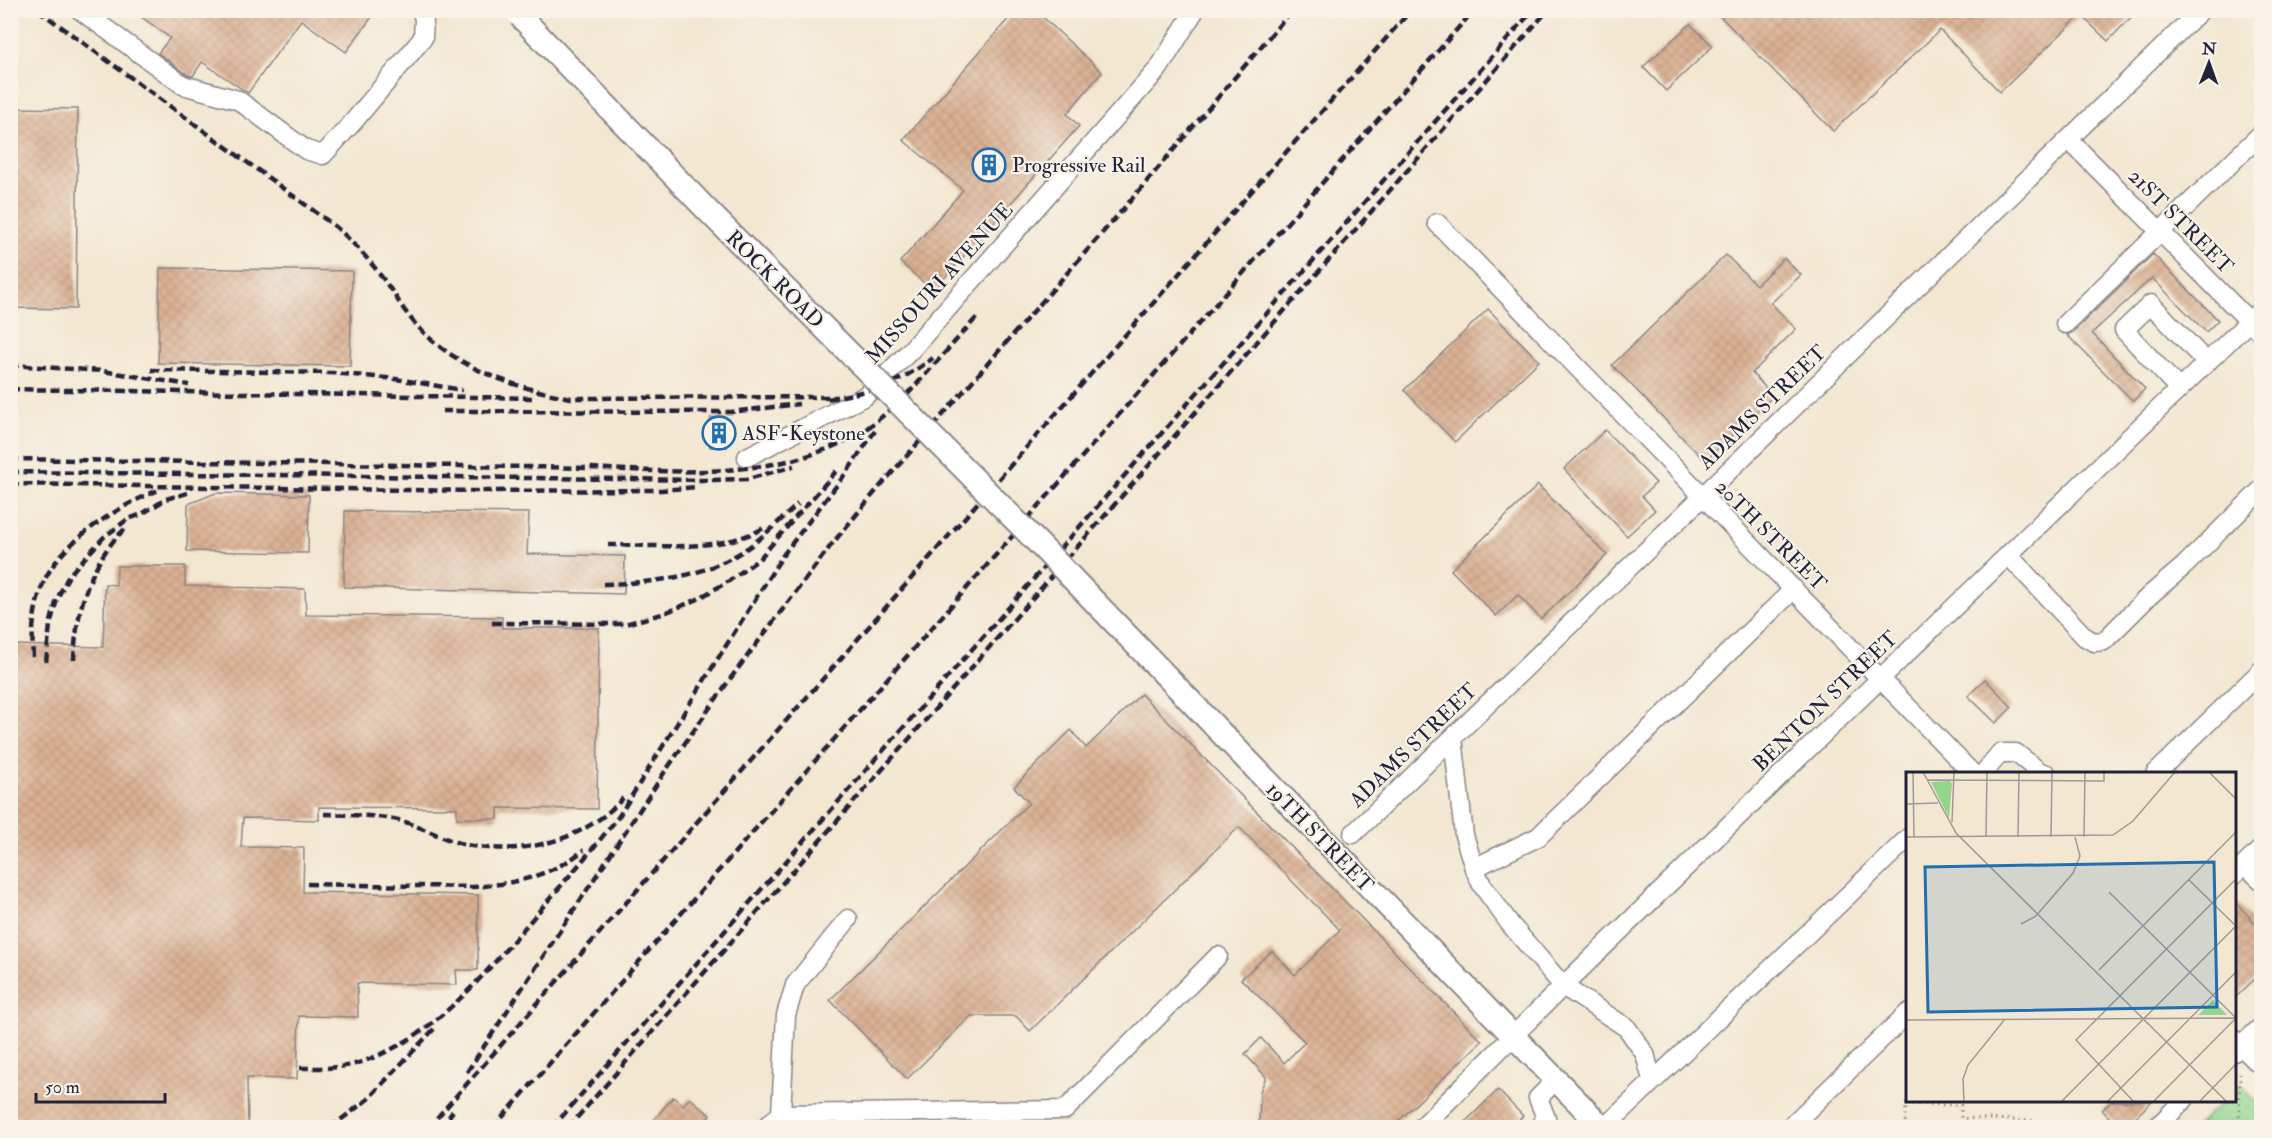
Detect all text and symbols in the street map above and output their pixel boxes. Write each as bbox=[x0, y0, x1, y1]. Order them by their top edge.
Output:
north arrow bbox=[2179, 33, 2239, 93]
text: N bbox=[2201, 39, 2217, 59]
building icon: Progressive Rail bbox=[971, 147, 1007, 183]
place label: Progressive Rail bbox=[1012, 152, 1146, 179]
street label: 21ST STREET bbox=[2122, 163, 2239, 280]
street label: MISSOURI AVENUE bbox=[860, 197, 1019, 370]
street label: ROCK ROAD bbox=[720, 225, 829, 334]
street label: ADAMS STREET bbox=[1692, 339, 1832, 476]
building icon: ASF-Keystone bbox=[701, 415, 737, 451]
place label: ASF-Keystone bbox=[741, 420, 865, 447]
street label: 20TH STREET bbox=[1709, 474, 1832, 597]
street label: BENTON STREET bbox=[1747, 625, 1904, 778]
street label: ADAMS STREET bbox=[1343, 677, 1483, 814]
inset map bbox=[1906, 772, 2236, 1102]
street label: 19TH STREET bbox=[1260, 776, 1379, 899]
scale bar bbox=[36, 1066, 165, 1104]
text: 50 m bbox=[45, 1076, 80, 1099]

